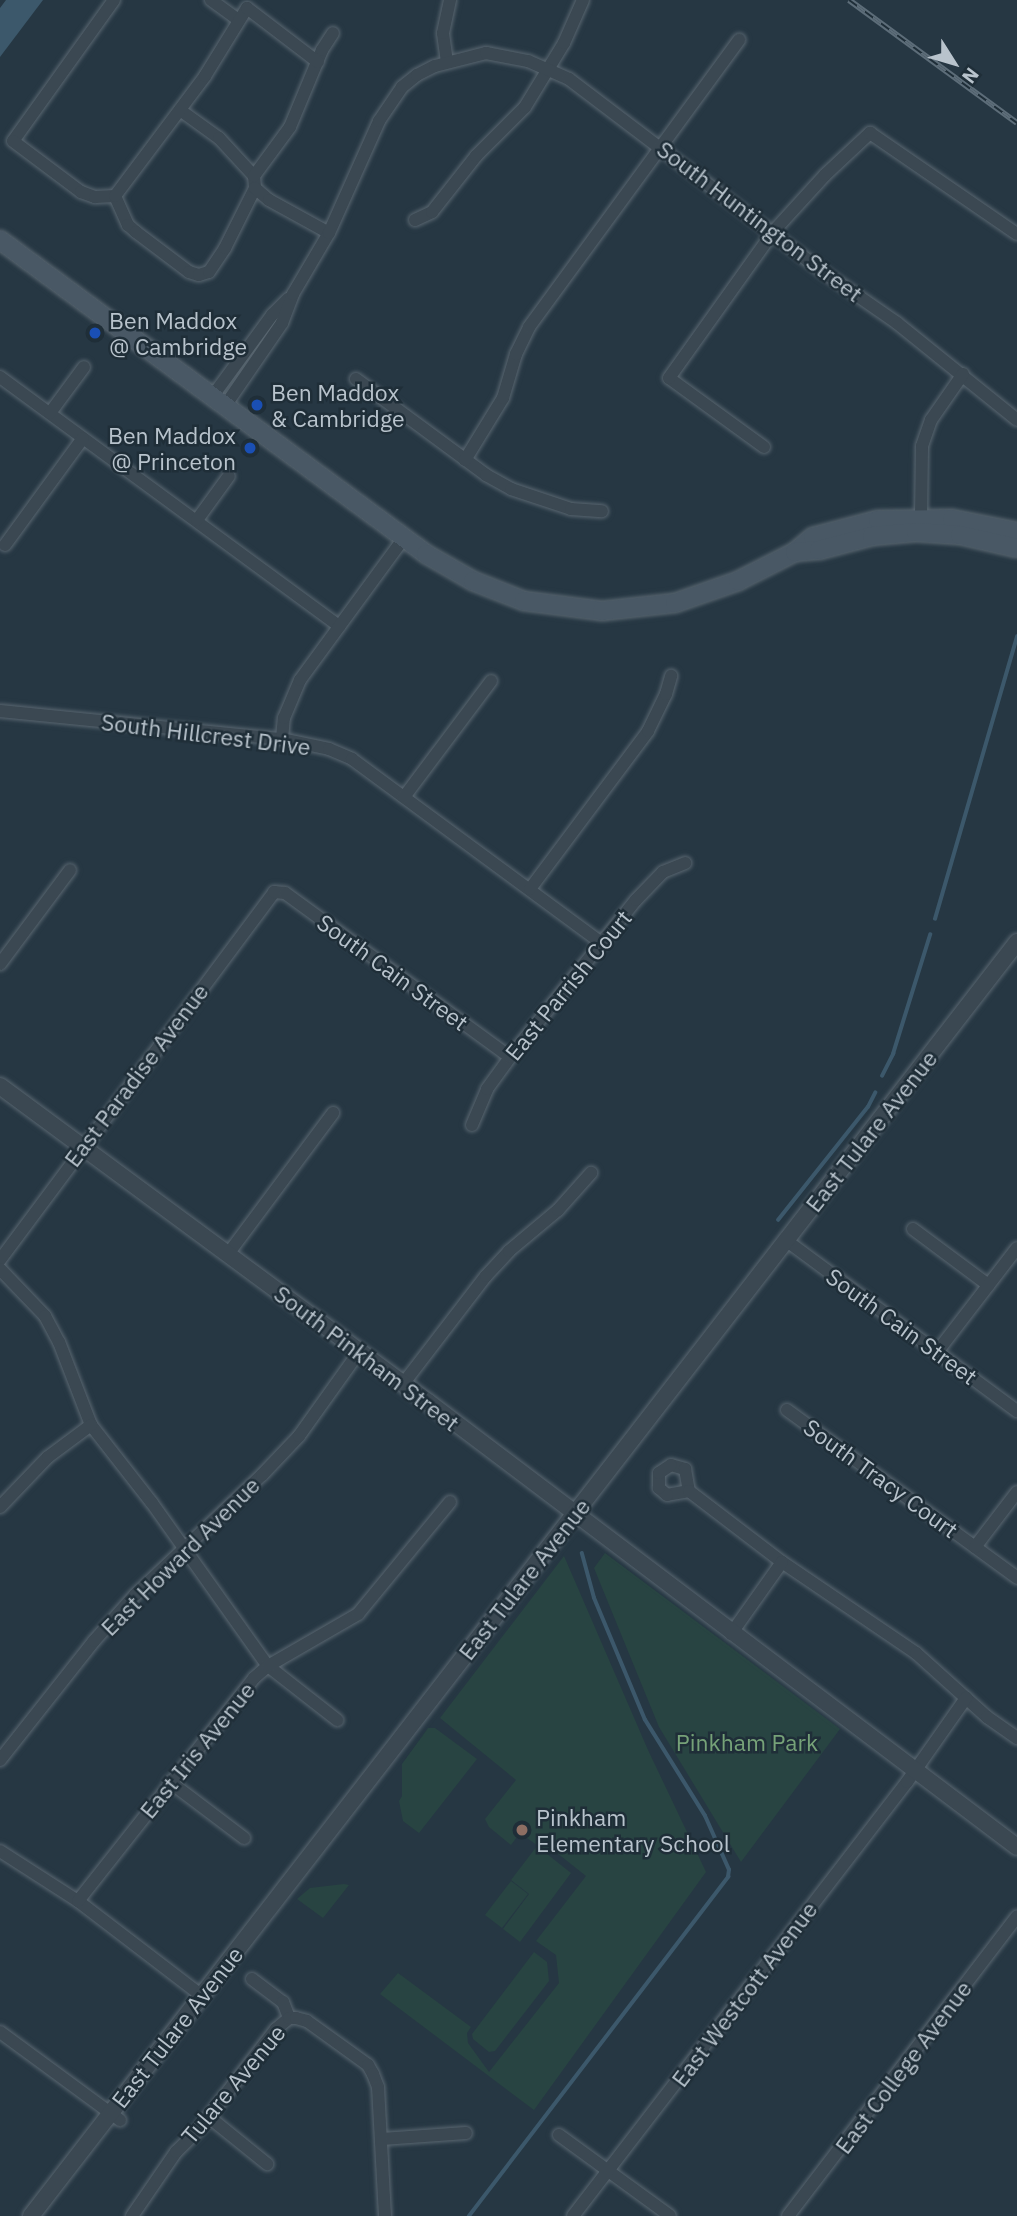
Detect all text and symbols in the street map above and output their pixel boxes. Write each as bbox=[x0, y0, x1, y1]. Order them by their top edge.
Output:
north arrow bbox=[919, 28, 989, 98]
text: N bbox=[957, 63, 985, 88]
street label: South Huntington Street bbox=[652, 135, 868, 307]
place label: Ben Maddox @ Cambridge bbox=[109, 306, 247, 360]
marker: Ben Maddox @ Cambridge bbox=[87, 325, 103, 341]
place label: Ben Maddox & Cambridge bbox=[271, 378, 405, 432]
marker: Ben Maddox & Cambridge bbox=[249, 397, 265, 413]
place label: Ben Maddox @ Princeton bbox=[108, 421, 236, 475]
marker: Ben Maddox @ Princeton bbox=[242, 440, 258, 456]
street label: South Hillcrest Drive bbox=[100, 707, 312, 761]
street label: East Parrish Court bbox=[499, 904, 637, 1066]
street label: South Cain Street bbox=[312, 908, 474, 1036]
street label: East Paradise Avenue bbox=[58, 978, 214, 1172]
street label: East Tulare Avenue bbox=[799, 1045, 943, 1217]
street label: South Cain Street bbox=[821, 1262, 983, 1390]
street label: South Pinkham Street bbox=[269, 1279, 465, 1437]
street label: South Tracy Court bbox=[798, 1413, 964, 1543]
street label: East Howard Avenue bbox=[95, 1471, 265, 1641]
street label: East Tulare Avenue bbox=[452, 1493, 596, 1665]
street label: East Iris Avenue bbox=[134, 1676, 260, 1824]
park label: Pinkham Park bbox=[676, 1728, 818, 1756]
place label: Pinkham Elementary School bbox=[536, 1803, 730, 1857]
marker: Pinkham Elementary School bbox=[514, 1822, 530, 1838]
street label: East Westcott Avenue bbox=[665, 1896, 823, 2092]
street label: East Tulare Avenue bbox=[105, 1941, 249, 2113]
street label: East College Avenue bbox=[829, 1975, 977, 2159]
street label: Tulare Avenue bbox=[175, 2019, 291, 2149]

